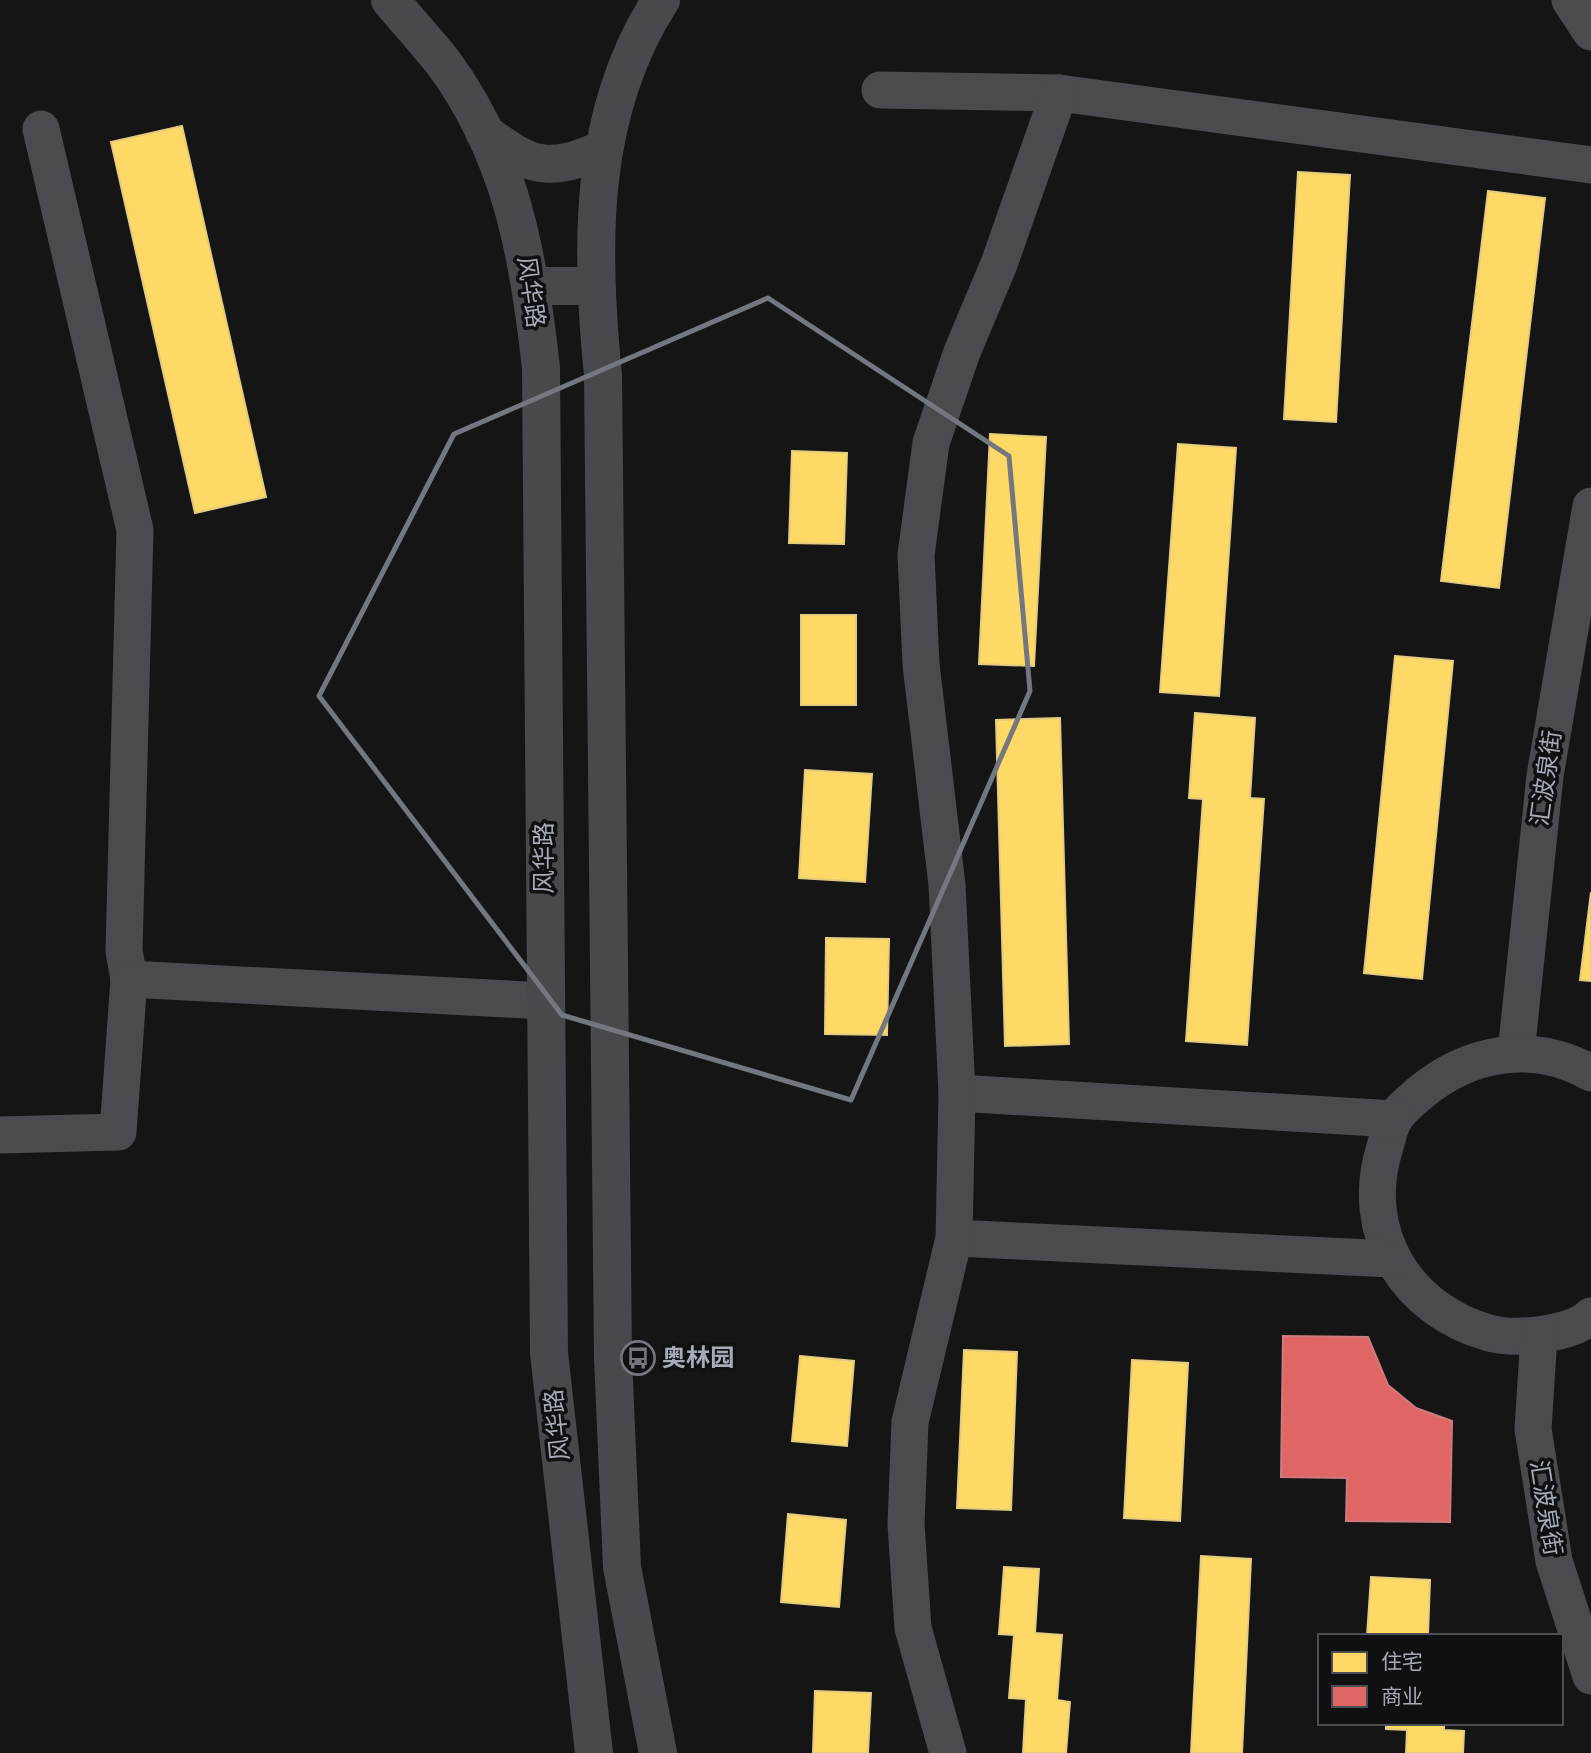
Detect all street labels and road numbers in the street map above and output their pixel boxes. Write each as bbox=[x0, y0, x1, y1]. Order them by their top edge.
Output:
street label: 风华路 bbox=[512, 254, 551, 330]
street label: 汇波泉街 bbox=[1524, 728, 1567, 827]
street label: 风华路 bbox=[529, 822, 558, 894]
street label: 风华路 bbox=[538, 1388, 575, 1462]
street label: 汇波泉街 bbox=[1525, 1458, 1568, 1558]

